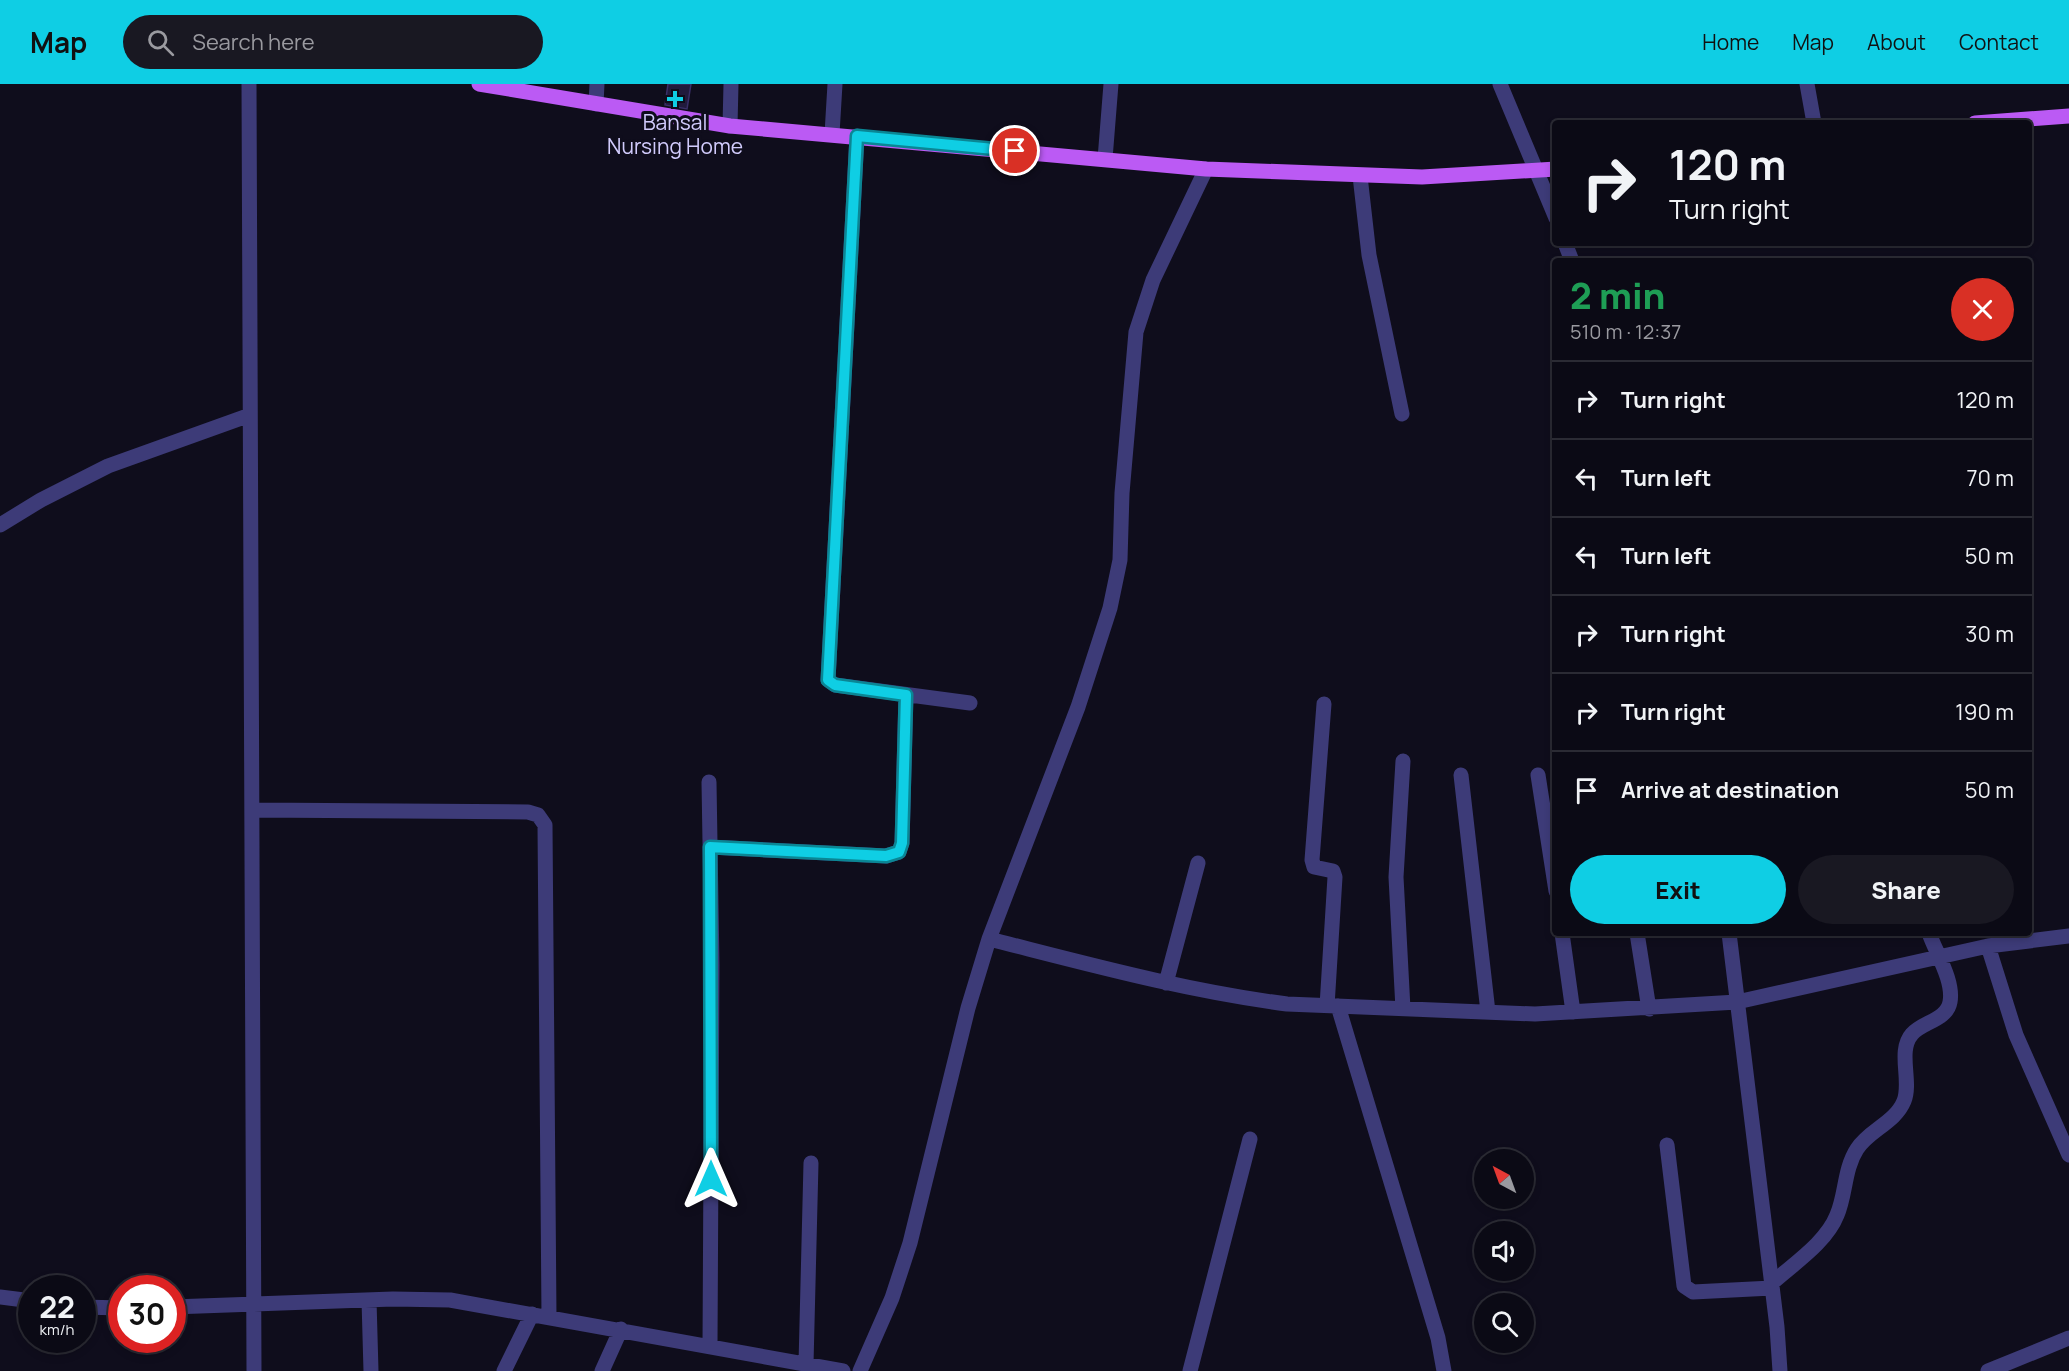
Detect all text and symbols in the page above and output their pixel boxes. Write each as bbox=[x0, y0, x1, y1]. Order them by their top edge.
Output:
search box bbox=[123, 15, 543, 69]
text: Map bbox=[30, 23, 87, 61]
icon: search bbox=[144, 26, 177, 59]
text: Search here bbox=[192, 27, 315, 57]
text: Home bbox=[1702, 28, 1759, 56]
text: Map bbox=[1792, 28, 1834, 56]
text: About bbox=[1867, 28, 1926, 56]
text: Contact bbox=[1959, 28, 2039, 56]
marker: Bansal Nursing Home bbox=[666, 90, 684, 108]
place label: Bansal Nursing Home bbox=[607, 108, 743, 160]
pin bbox=[989, 125, 1040, 176]
icon: arrive bbox=[998, 134, 1031, 167]
text: 120 m bbox=[1669, 135, 1786, 193]
icon: right bbox=[1570, 144, 1648, 222]
text: Turn right bbox=[1669, 190, 1790, 227]
text: 2 min bbox=[1570, 271, 1665, 320]
button: close bbox=[1951, 278, 2014, 341]
text: 510 m · 12:37 bbox=[1570, 318, 1681, 345]
icon: right bbox=[1570, 384, 1603, 417]
text: Turn right bbox=[1621, 385, 1726, 415]
text: 120 m bbox=[1956, 385, 2014, 415]
icon: left bbox=[1570, 462, 1603, 495]
text: Turn left bbox=[1621, 463, 1711, 493]
text: 70 m bbox=[1966, 463, 2014, 493]
icon: left bbox=[1570, 540, 1603, 573]
text: Turn left bbox=[1621, 541, 1711, 571]
text: 50 m bbox=[1965, 541, 2014, 571]
icon: right bbox=[1570, 618, 1603, 651]
text: Turn right bbox=[1621, 619, 1726, 649]
text: 30 m bbox=[1965, 619, 2014, 649]
icon: right bbox=[1570, 696, 1603, 729]
text: Turn right bbox=[1621, 697, 1726, 727]
text: 190 m bbox=[1955, 697, 2014, 727]
icon: arrive bbox=[1570, 774, 1603, 807]
text: Arrive at destination bbox=[1621, 775, 1839, 805]
text: 50 m bbox=[1965, 775, 2014, 805]
button: Exit bbox=[1570, 855, 1786, 924]
button: Share bbox=[1798, 855, 2014, 924]
position arrow bbox=[679, 1147, 743, 1211]
north arrow bbox=[1474, 1149, 1534, 1209]
map controls bbox=[1474, 1149, 1534, 1353]
button: sound bbox=[1474, 1221, 1534, 1281]
speed limit sign: 30 bbox=[108, 1275, 186, 1353]
text: 22 bbox=[39, 1286, 75, 1327]
button: search bbox=[1474, 1293, 1534, 1353]
text: km/h bbox=[40, 1319, 74, 1340]

